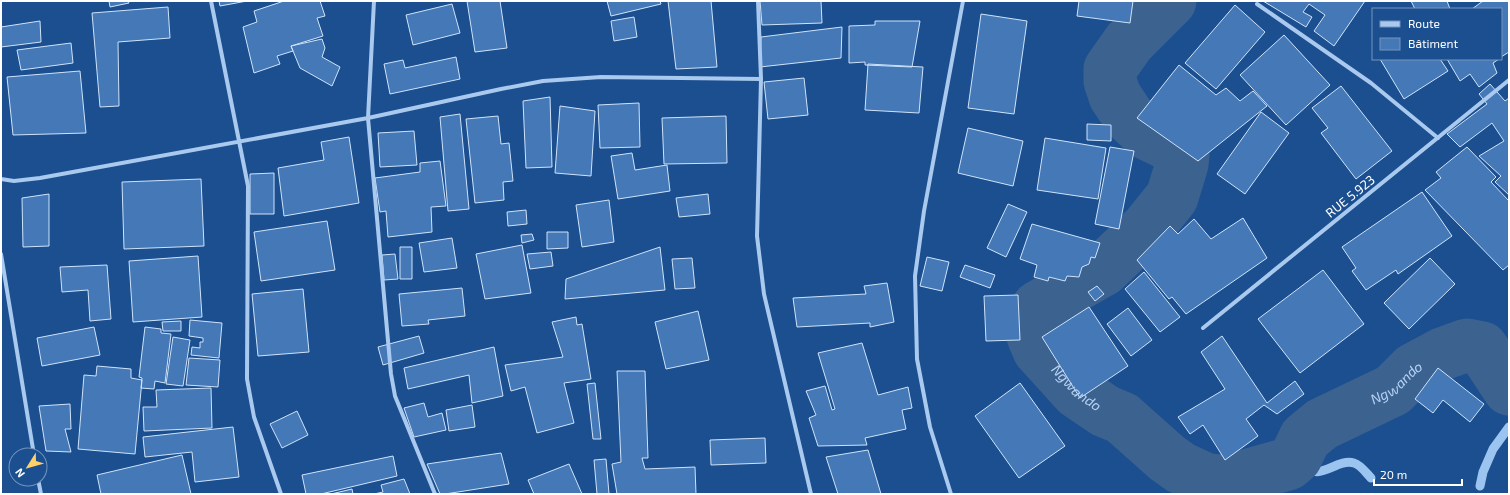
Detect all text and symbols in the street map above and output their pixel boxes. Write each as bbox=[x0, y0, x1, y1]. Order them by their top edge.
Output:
legend bbox=[1372, 8, 1502, 60]
text: Route bbox=[1408, 16, 1440, 30]
text: Bâtiment bbox=[1408, 36, 1459, 50]
street label: RUE 5.923 bbox=[1322, 171, 1378, 221]
water label: Ngwando bbox=[1367, 357, 1425, 408]
water label: Ngwando bbox=[1048, 361, 1105, 414]
north arrow bbox=[8, 447, 48, 487]
scale bar bbox=[1374, 461, 1462, 487]
text: N bbox=[12, 466, 27, 480]
text: 20 m bbox=[1380, 467, 1407, 481]

